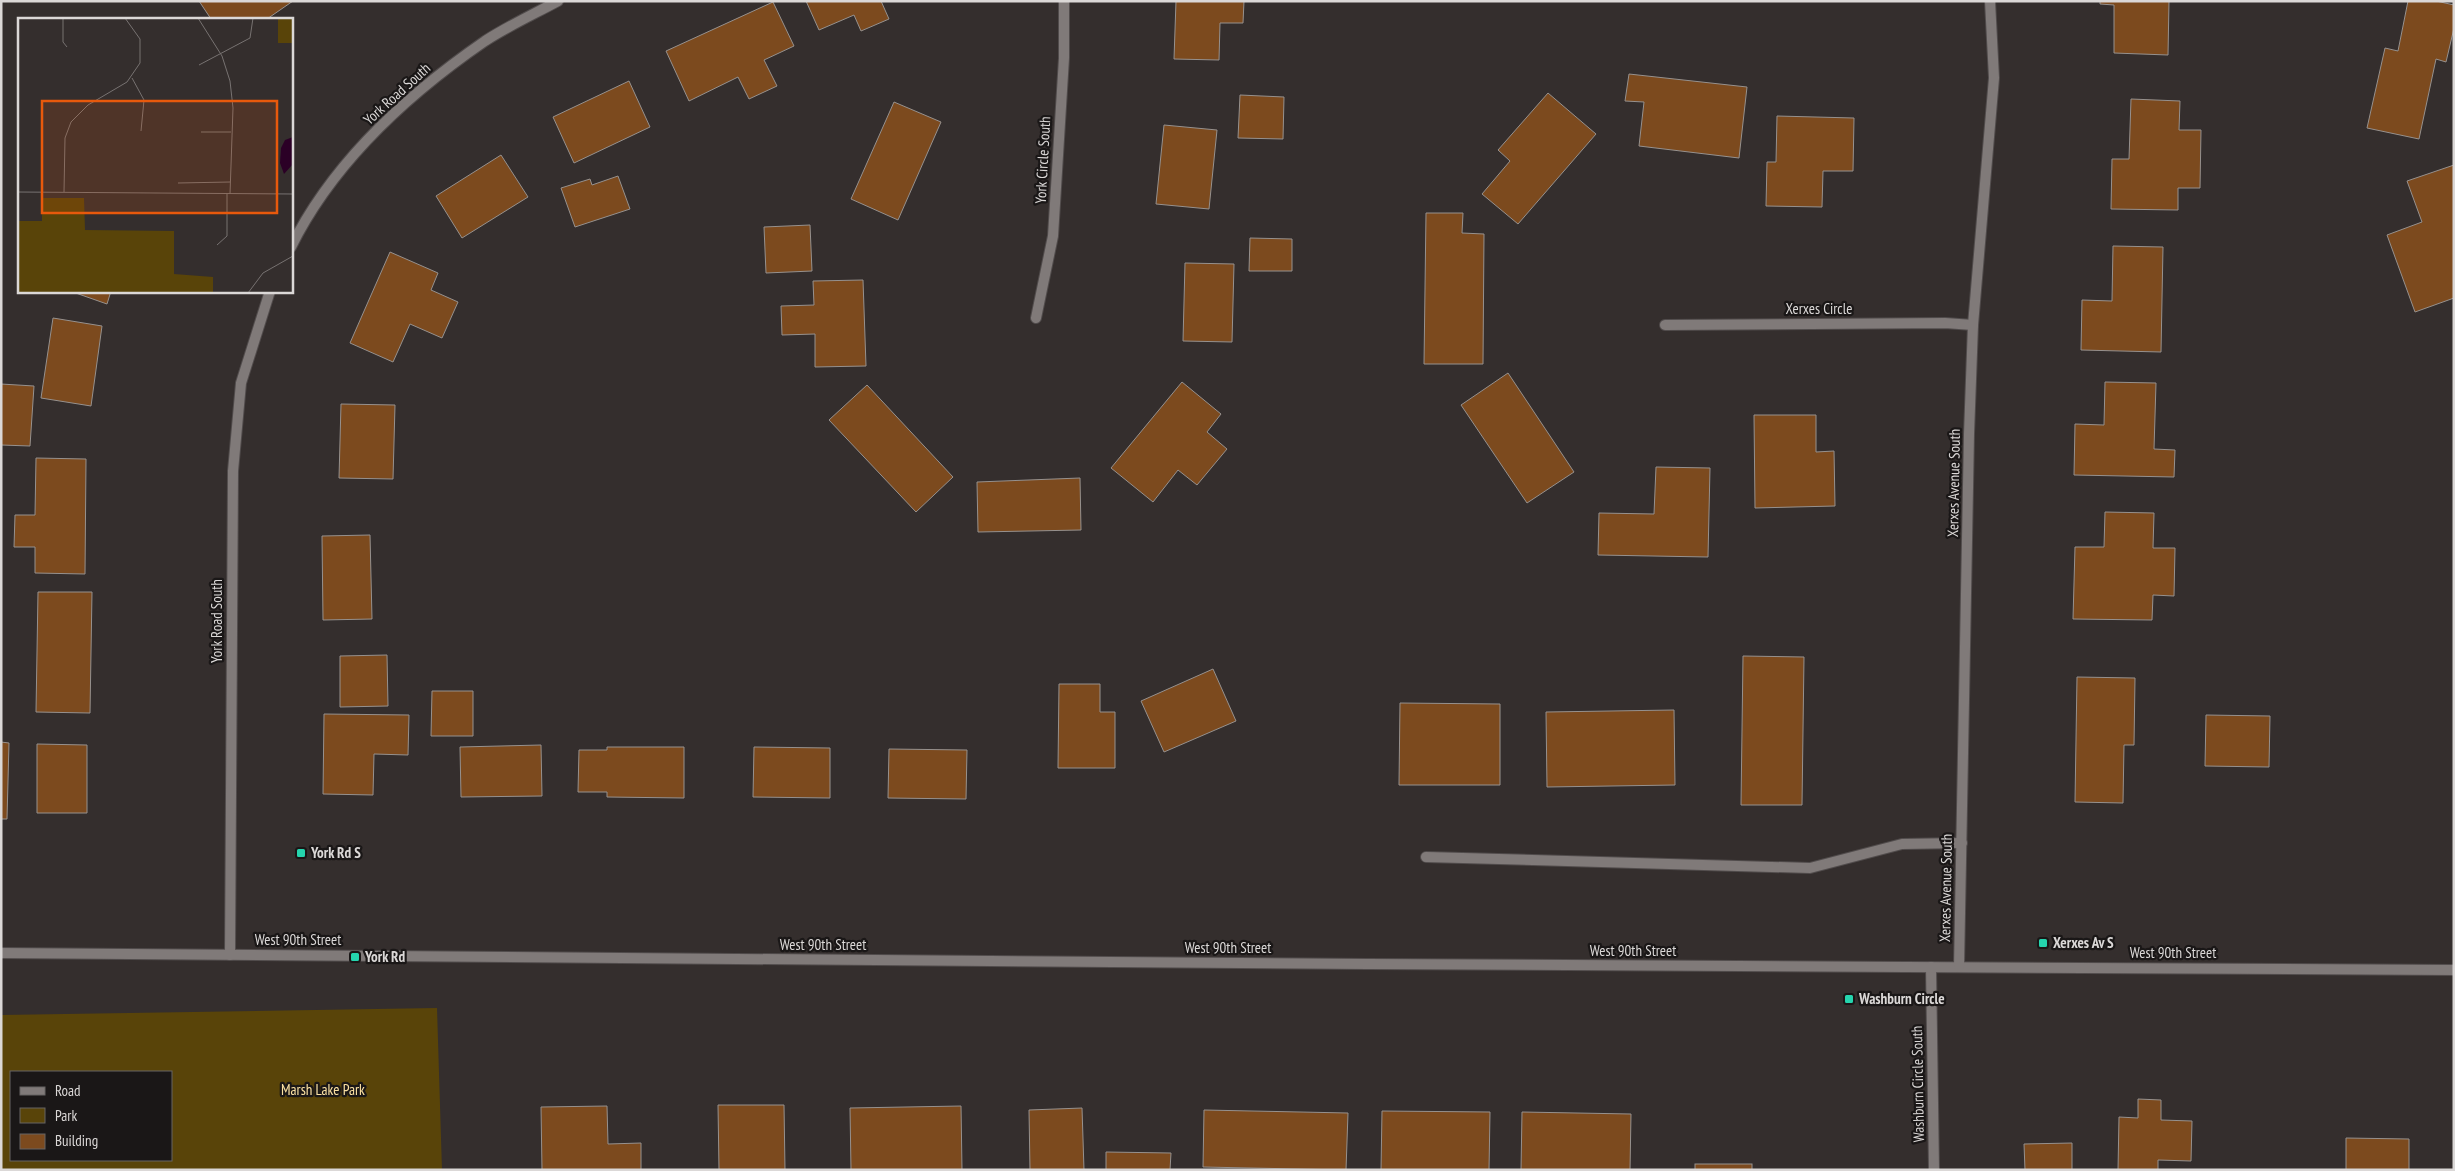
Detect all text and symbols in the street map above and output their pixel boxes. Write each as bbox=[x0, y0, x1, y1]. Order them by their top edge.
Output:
inset map bbox=[18, 18, 292, 292]
street label: York Road South bbox=[359, 59, 434, 129]
street label: York Circle South bbox=[1031, 116, 1054, 204]
street label: Xerxes Circle bbox=[1786, 299, 1852, 318]
street label: Xerxes Avenue South bbox=[1943, 429, 1964, 537]
street label: York Road South bbox=[207, 579, 226, 663]
street label: Xerxes Avenue South bbox=[1935, 834, 1956, 942]
place label: York Rd S bbox=[310, 843, 361, 862]
marker: York Rd S bbox=[295, 847, 307, 859]
street label: West 90th Street bbox=[255, 930, 341, 949]
place label: Xerxes Av S bbox=[2053, 933, 2114, 952]
street label: West 90th Street bbox=[780, 935, 866, 954]
marker: Xerxes Av S bbox=[2037, 937, 2049, 949]
street label: West 90th Street bbox=[1185, 938, 1271, 957]
street label: West 90th Street bbox=[1590, 941, 1676, 960]
street label: West 90th Street bbox=[2130, 943, 2216, 962]
place label: York Rd bbox=[364, 947, 406, 966]
marker: York Rd bbox=[349, 951, 361, 963]
place label: Washburn Circle bbox=[1858, 989, 1945, 1008]
marker: Washburn Circle bbox=[1843, 993, 1855, 1005]
street label: Washburn Circle South bbox=[1907, 1025, 1928, 1143]
legend bbox=[10, 1071, 172, 1161]
park label: Marsh Lake Park bbox=[281, 1080, 365, 1099]
text: Road bbox=[55, 1081, 81, 1100]
text: Park bbox=[55, 1106, 77, 1125]
text: Building bbox=[55, 1131, 98, 1150]

